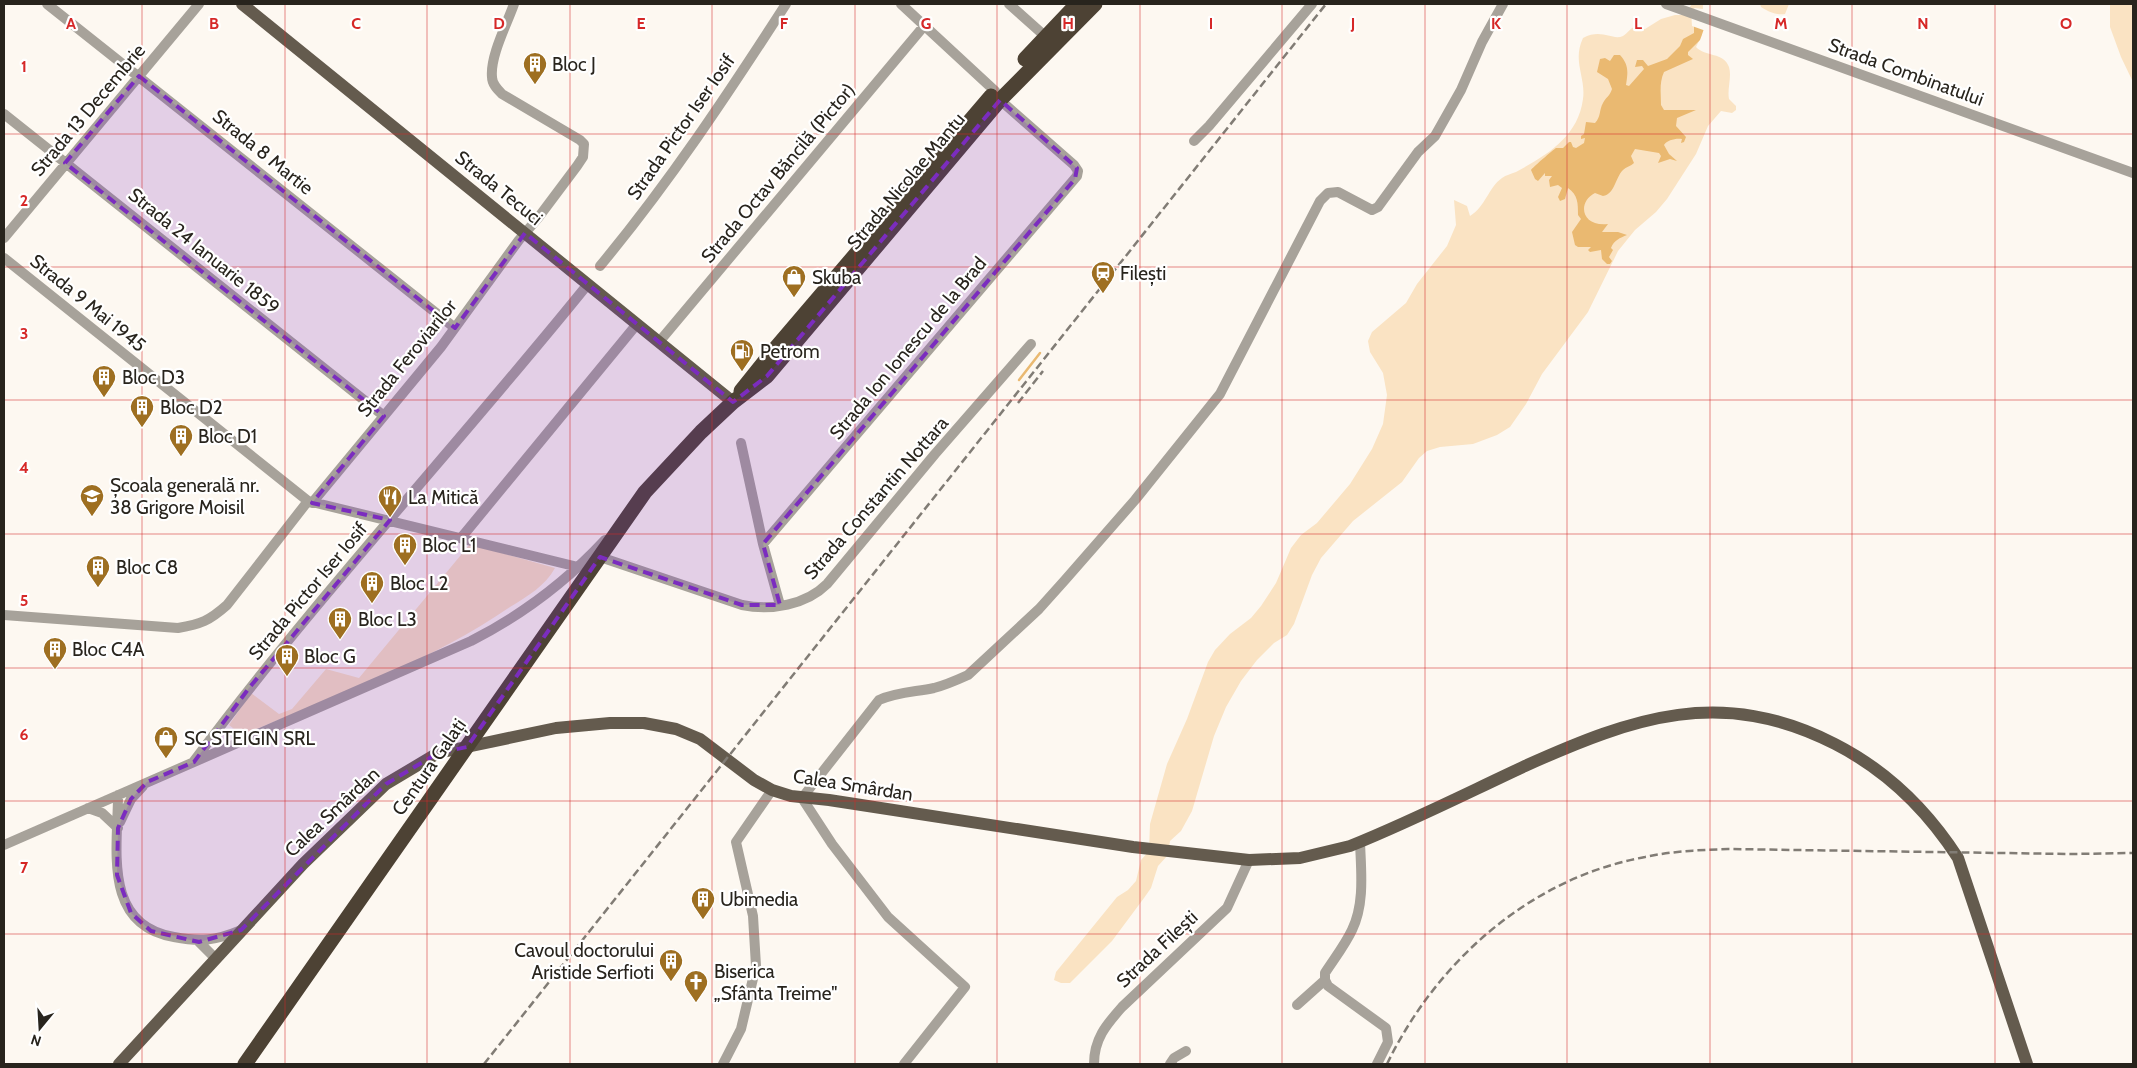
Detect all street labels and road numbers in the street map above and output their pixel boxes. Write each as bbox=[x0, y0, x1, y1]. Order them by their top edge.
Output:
street label: Strada Combinatului bbox=[1825, 33, 1987, 111]
street label: Strada 13 Decembrie bbox=[26, 39, 150, 181]
street label: Strada Pictor Iser Iosif bbox=[622, 49, 740, 204]
street label: Strada Octav Băncilă (Pictor) bbox=[696, 79, 860, 267]
street label: Strada 8 Martie bbox=[208, 105, 318, 200]
street label: Strada Nicolae Mantu bbox=[842, 108, 970, 254]
street label: Strada Tecuci bbox=[451, 146, 547, 230]
street label: Strada 24 Ianuarie 1859 bbox=[124, 183, 284, 319]
street label: Strada 9 Mai 1945 bbox=[26, 249, 150, 357]
street label: Strada Ion Ionescu de la Brad bbox=[825, 252, 991, 444]
street label: Strada Feroviarilor bbox=[353, 295, 461, 421]
street label: Strada Constantin Nottara bbox=[799, 412, 953, 584]
street label: Strada Pictor Iser Iosif bbox=[244, 517, 373, 664]
street label: Centura Galați bbox=[387, 714, 472, 821]
street label: Calea Smârdan bbox=[280, 762, 384, 862]
street label: Calea Smârdan bbox=[791, 764, 915, 806]
street label: Strada Filești bbox=[1112, 906, 1203, 993]

